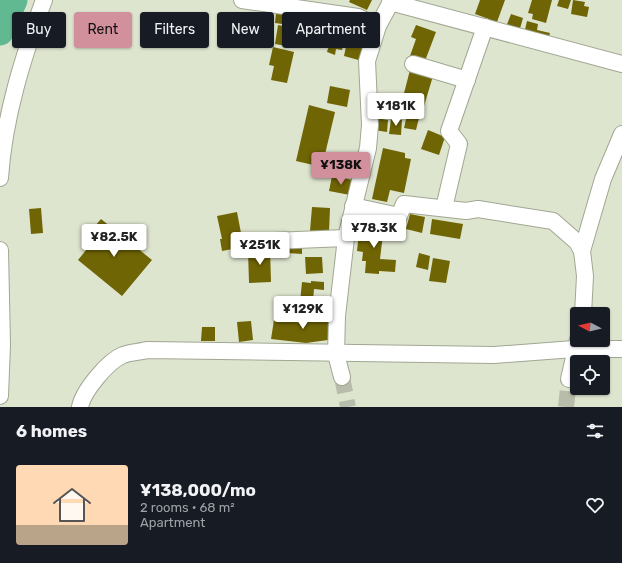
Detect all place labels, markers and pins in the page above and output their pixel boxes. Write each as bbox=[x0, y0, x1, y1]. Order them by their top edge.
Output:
pin: ¥181K bbox=[368, 93, 424, 127]
pin: ¥138K bbox=[313, 152, 369, 186]
pin: ¥78.3K bbox=[341, 215, 407, 249]
pin: ¥82.5K bbox=[81, 224, 147, 258]
pin: ¥251K bbox=[232, 232, 288, 266]
pin: ¥129K bbox=[275, 296, 331, 330]

